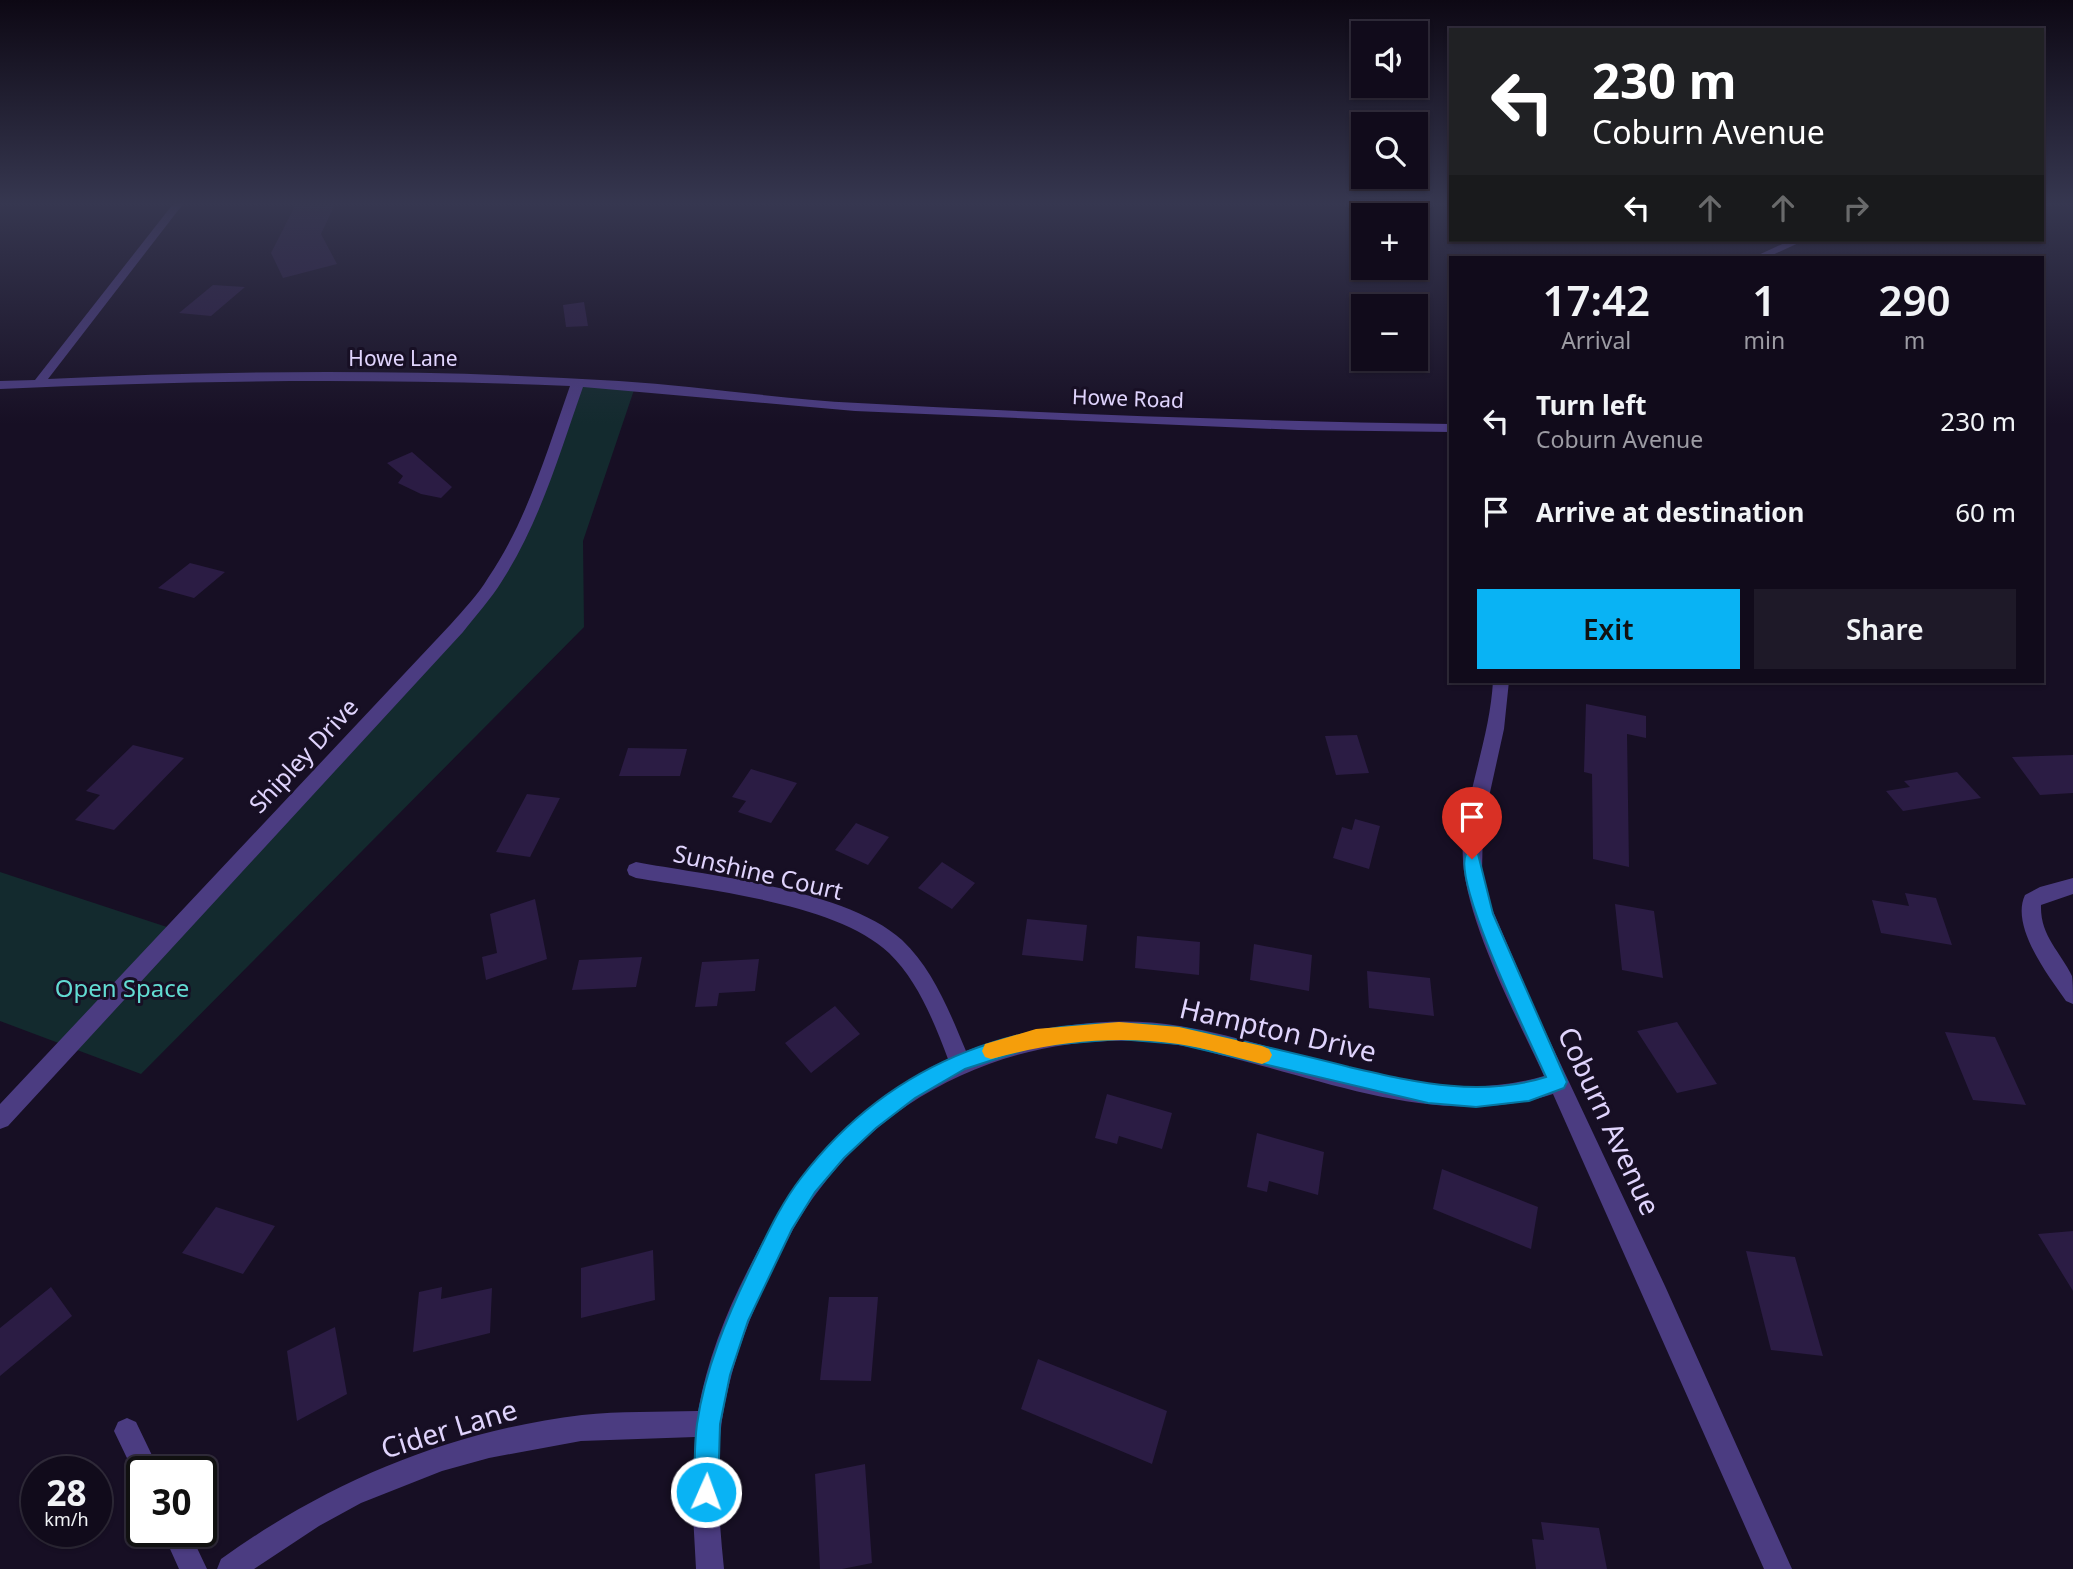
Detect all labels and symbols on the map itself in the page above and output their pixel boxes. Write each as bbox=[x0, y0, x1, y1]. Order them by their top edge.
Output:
street label: Howe Lane bbox=[348, 344, 458, 372]
street label: Howe Road bbox=[1072, 382, 1185, 414]
street label: Shipley Drive bbox=[241, 690, 365, 820]
pin bbox=[1442, 787, 1502, 859]
street label: Sunshine Court bbox=[670, 836, 847, 907]
park label: Open Space bbox=[55, 971, 189, 1004]
street label: Hampton Drive bbox=[1176, 988, 1380, 1070]
street label: Coburn Avenue bbox=[1550, 1020, 1670, 1221]
street label: Cider Lane bbox=[376, 1389, 521, 1467]
position arrow bbox=[669, 1455, 743, 1529]
speed limit sign: 30 bbox=[126, 1456, 217, 1547]

